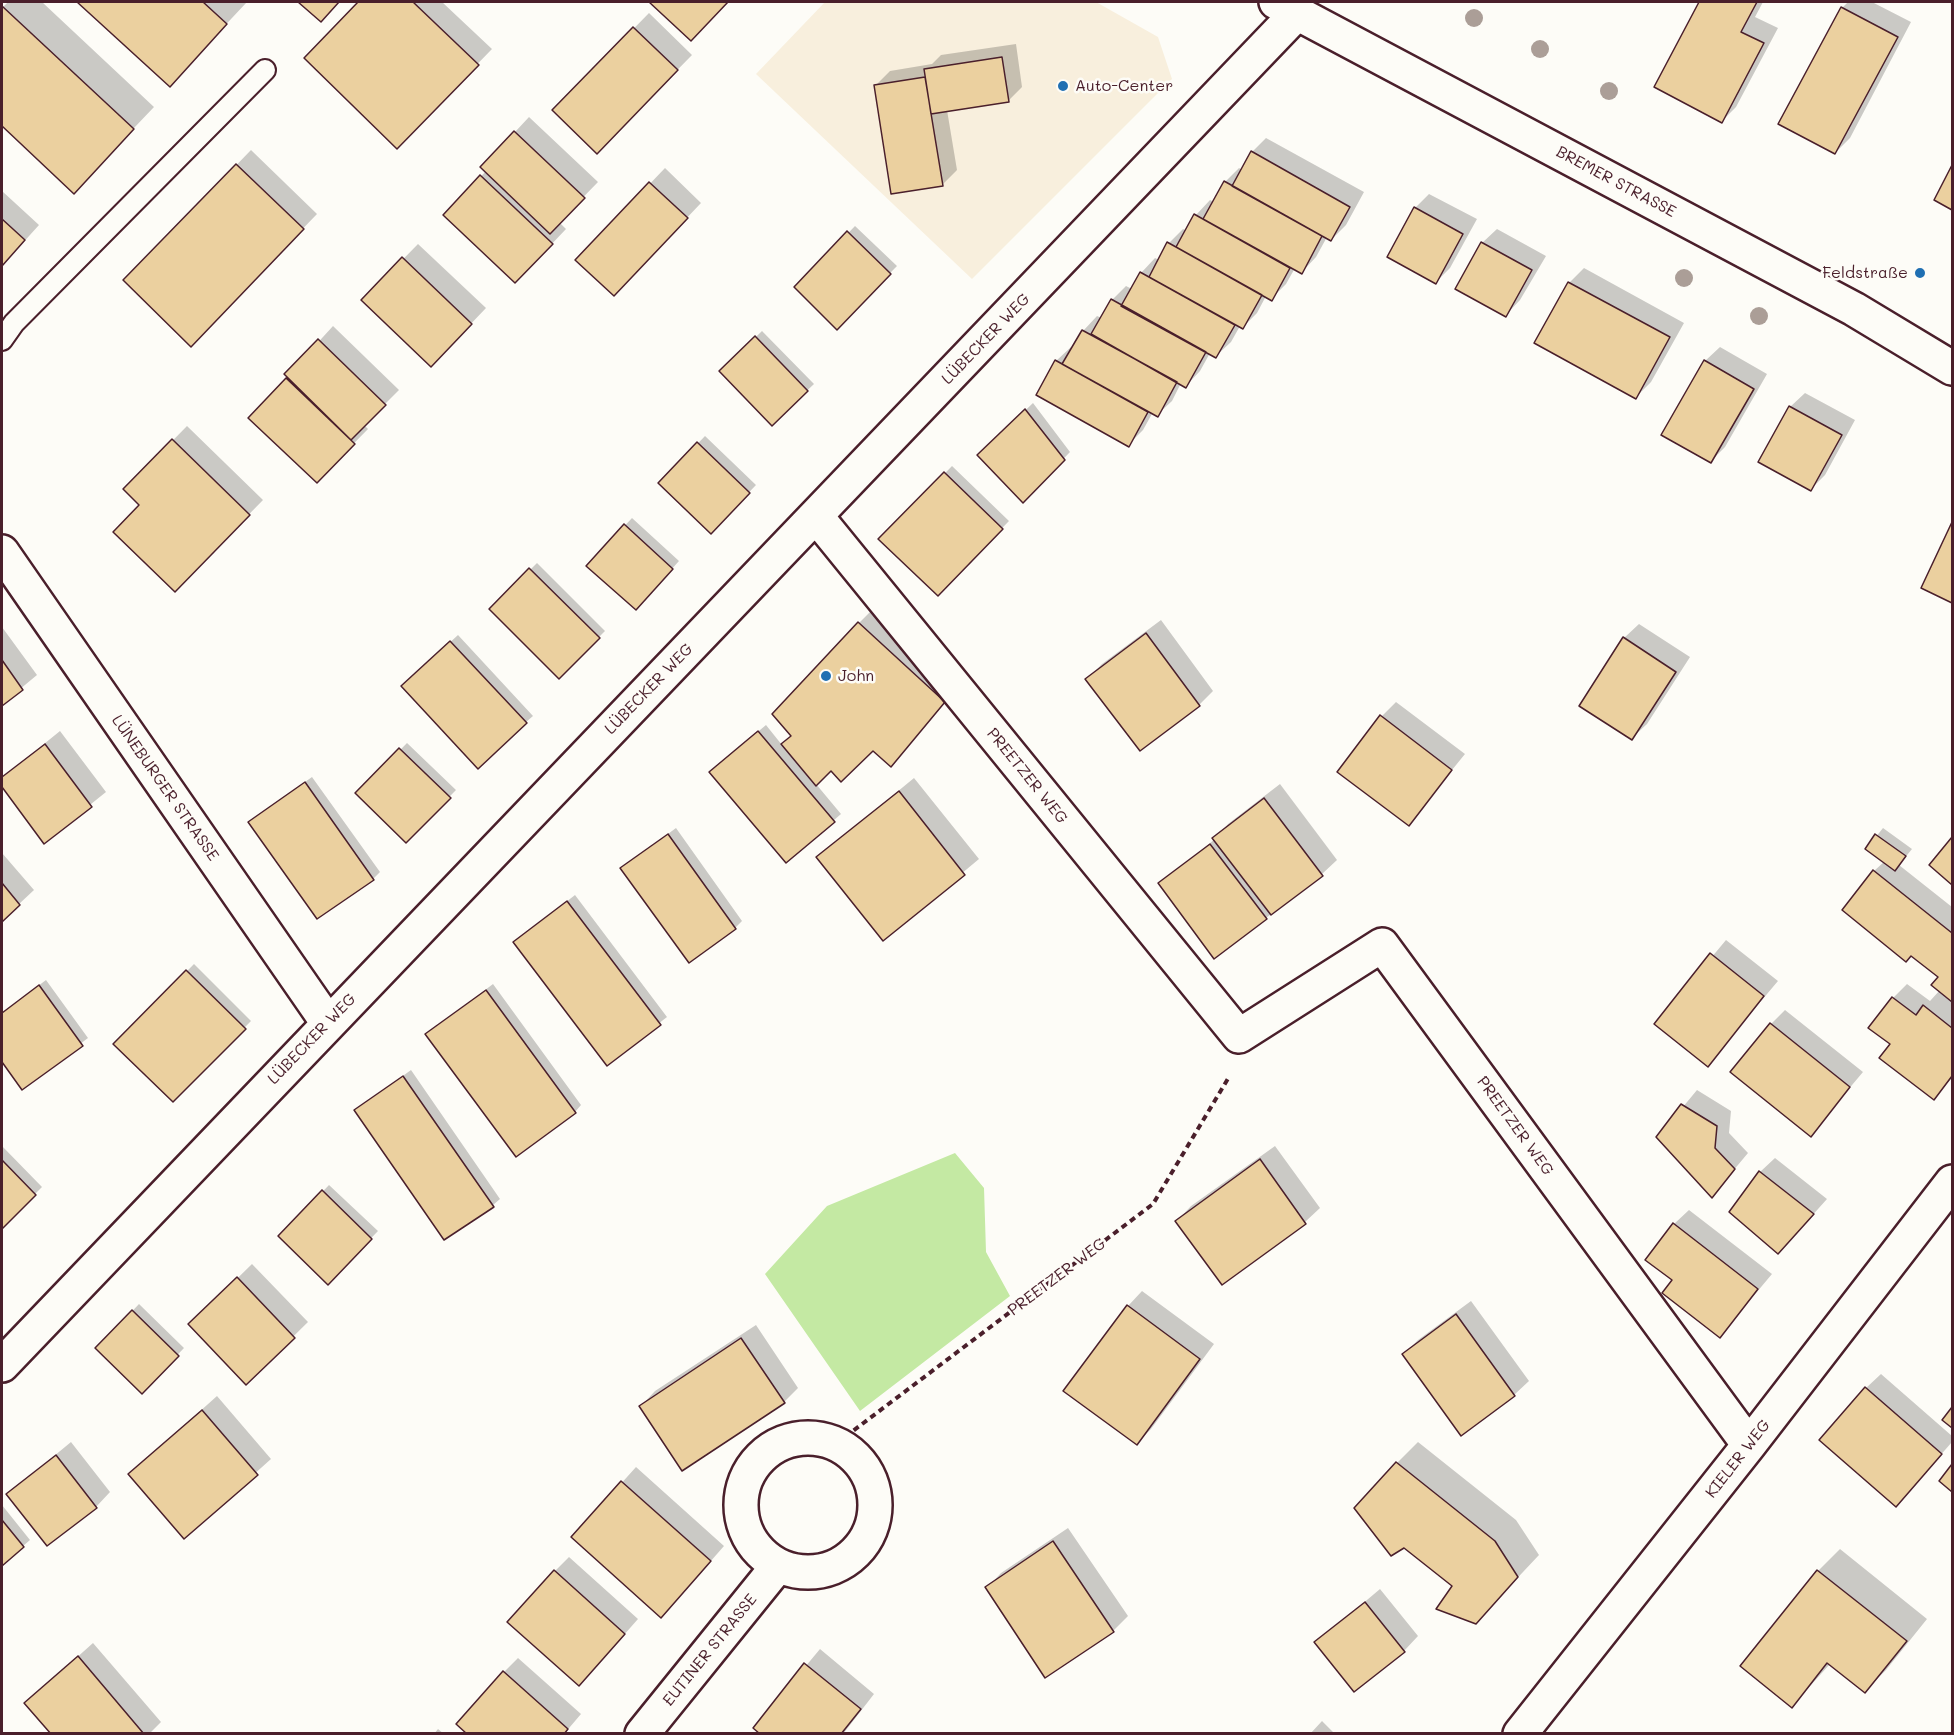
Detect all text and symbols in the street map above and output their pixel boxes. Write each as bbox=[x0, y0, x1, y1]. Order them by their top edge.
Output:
place label: Auto-Center bbox=[1075, 76, 1173, 96]
marker: Auto-Center bbox=[1056, 79, 1070, 93]
street label: BREMER STRASSE bbox=[1553, 142, 1679, 222]
place label: Feldstraße bbox=[1822, 263, 1908, 283]
marker: Feldstraße bbox=[1913, 266, 1927, 280]
street label: LÜBECKER WEG bbox=[938, 290, 1034, 388]
street label: LÜBECKER WEG bbox=[601, 640, 697, 738]
place label: John bbox=[838, 666, 874, 686]
marker: John bbox=[819, 669, 833, 683]
street label: LÜNEBURGER STRASSE bbox=[107, 711, 223, 865]
street label: PREETZER WEG bbox=[983, 724, 1071, 828]
street label: LÜBECKER WEG bbox=[264, 990, 360, 1088]
street label: PREETZER WEG bbox=[1473, 1073, 1557, 1179]
street label: PREETZER WEG bbox=[1004, 1234, 1110, 1320]
street label: KIELER WEG bbox=[1702, 1416, 1774, 1502]
street label: EUTINER STRASSE bbox=[659, 1590, 761, 1710]

